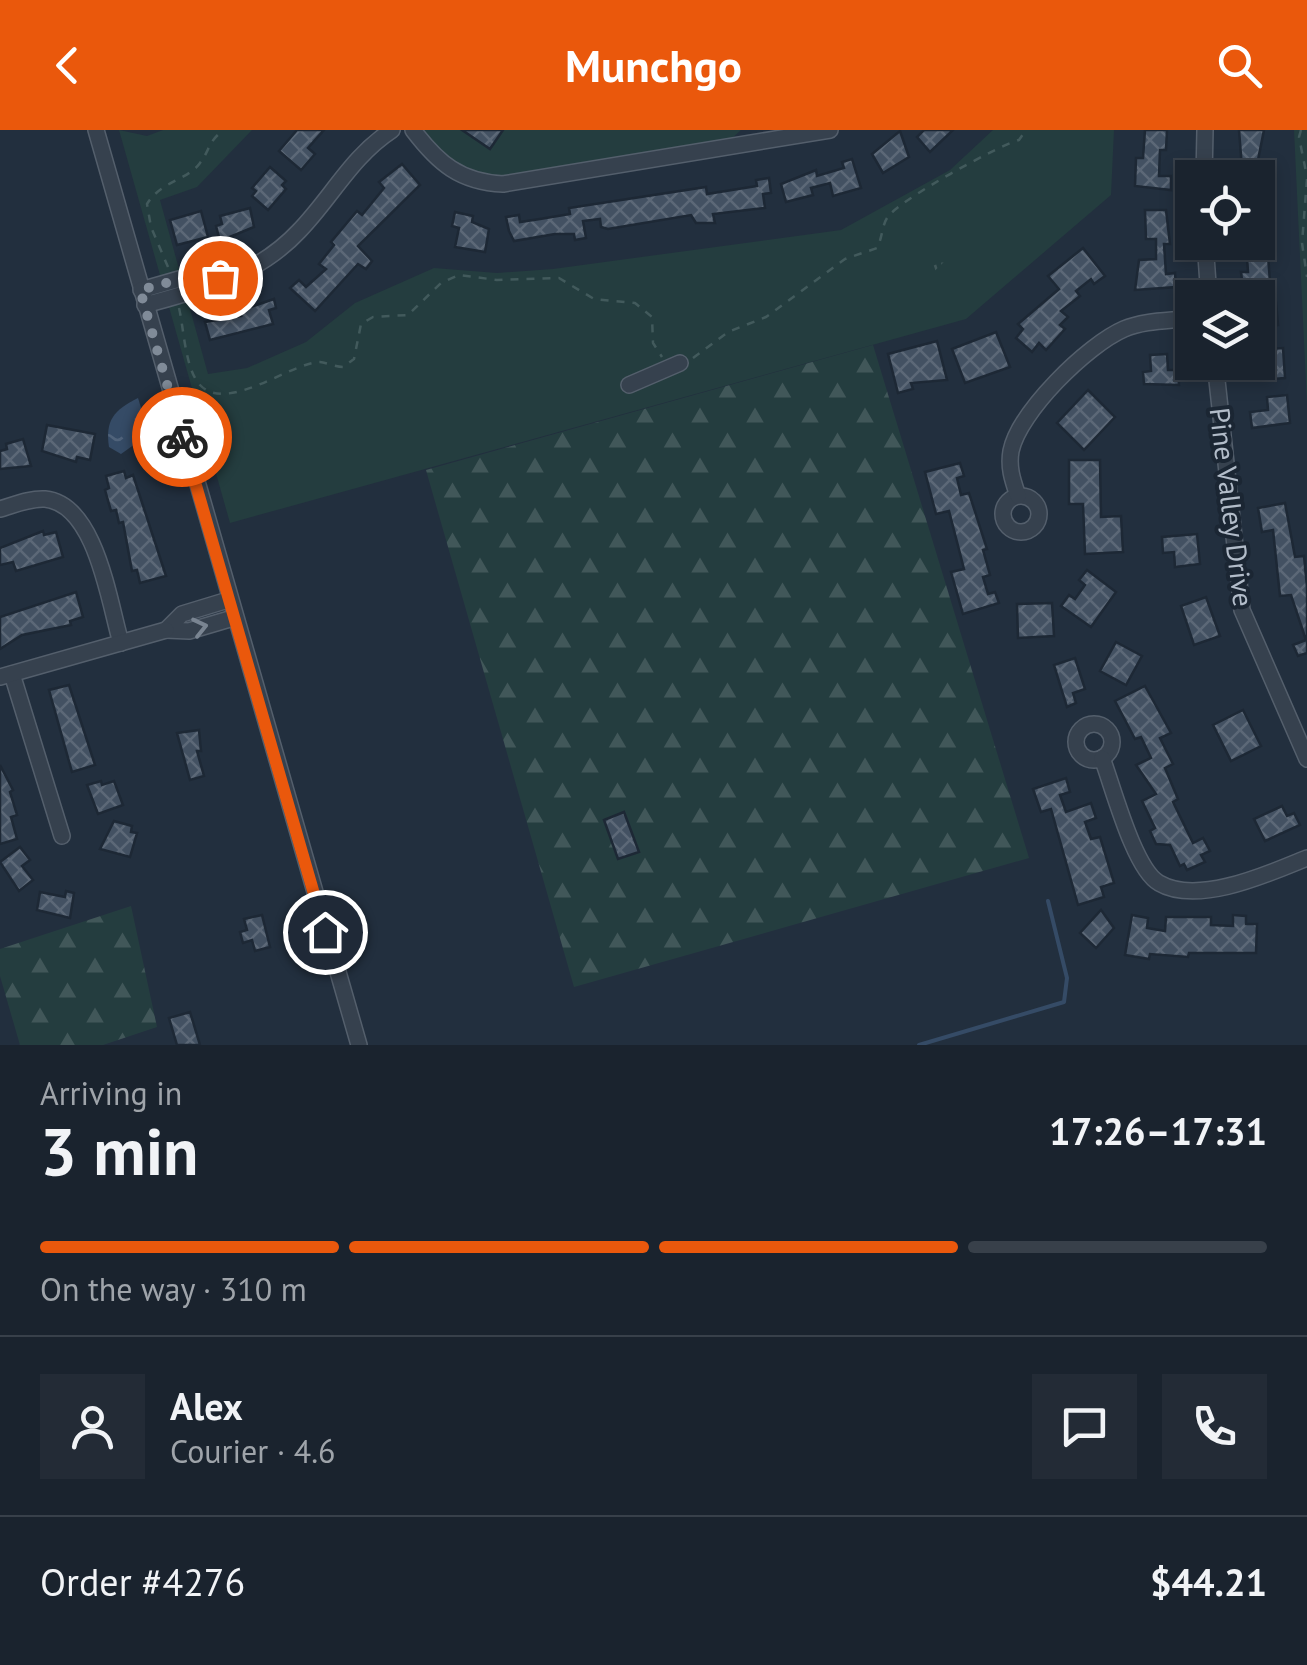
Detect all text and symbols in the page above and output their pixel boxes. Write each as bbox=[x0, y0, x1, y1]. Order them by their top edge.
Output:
text: Munchgo bbox=[565, 36, 742, 94]
icon: back bbox=[40, 38, 95, 93]
icon: search bbox=[1212, 38, 1267, 93]
map controls bbox=[1175, 160, 1275, 380]
button: locate bbox=[1175, 160, 1275, 260]
pin bbox=[178, 236, 263, 321]
icon: bag bbox=[193, 251, 248, 306]
button: layers bbox=[1175, 280, 1275, 380]
courier bbox=[132, 387, 232, 487]
street label: Pine Valley Drive bbox=[1201, 406, 1263, 608]
icon: bike bbox=[155, 410, 210, 465]
one-way arrow bbox=[191, 618, 208, 639]
pin bbox=[283, 890, 368, 975]
icon: home bbox=[298, 905, 353, 960]
text: Arriving in bbox=[40, 1072, 182, 1114]
text: 17:26–17:31 bbox=[1049, 1106, 1267, 1155]
text: 3 min bbox=[40, 1109, 199, 1193]
text: On the way · 310 m bbox=[40, 1268, 307, 1310]
button: person bbox=[40, 1374, 145, 1479]
button: chat bbox=[1032, 1374, 1137, 1479]
button: phone bbox=[1162, 1374, 1267, 1479]
text: Alex bbox=[170, 1381, 243, 1430]
text: Courier · 4.6 bbox=[170, 1430, 336, 1472]
text: Order #4276 bbox=[40, 1557, 245, 1606]
text: $44.21 bbox=[1150, 1557, 1267, 1606]

